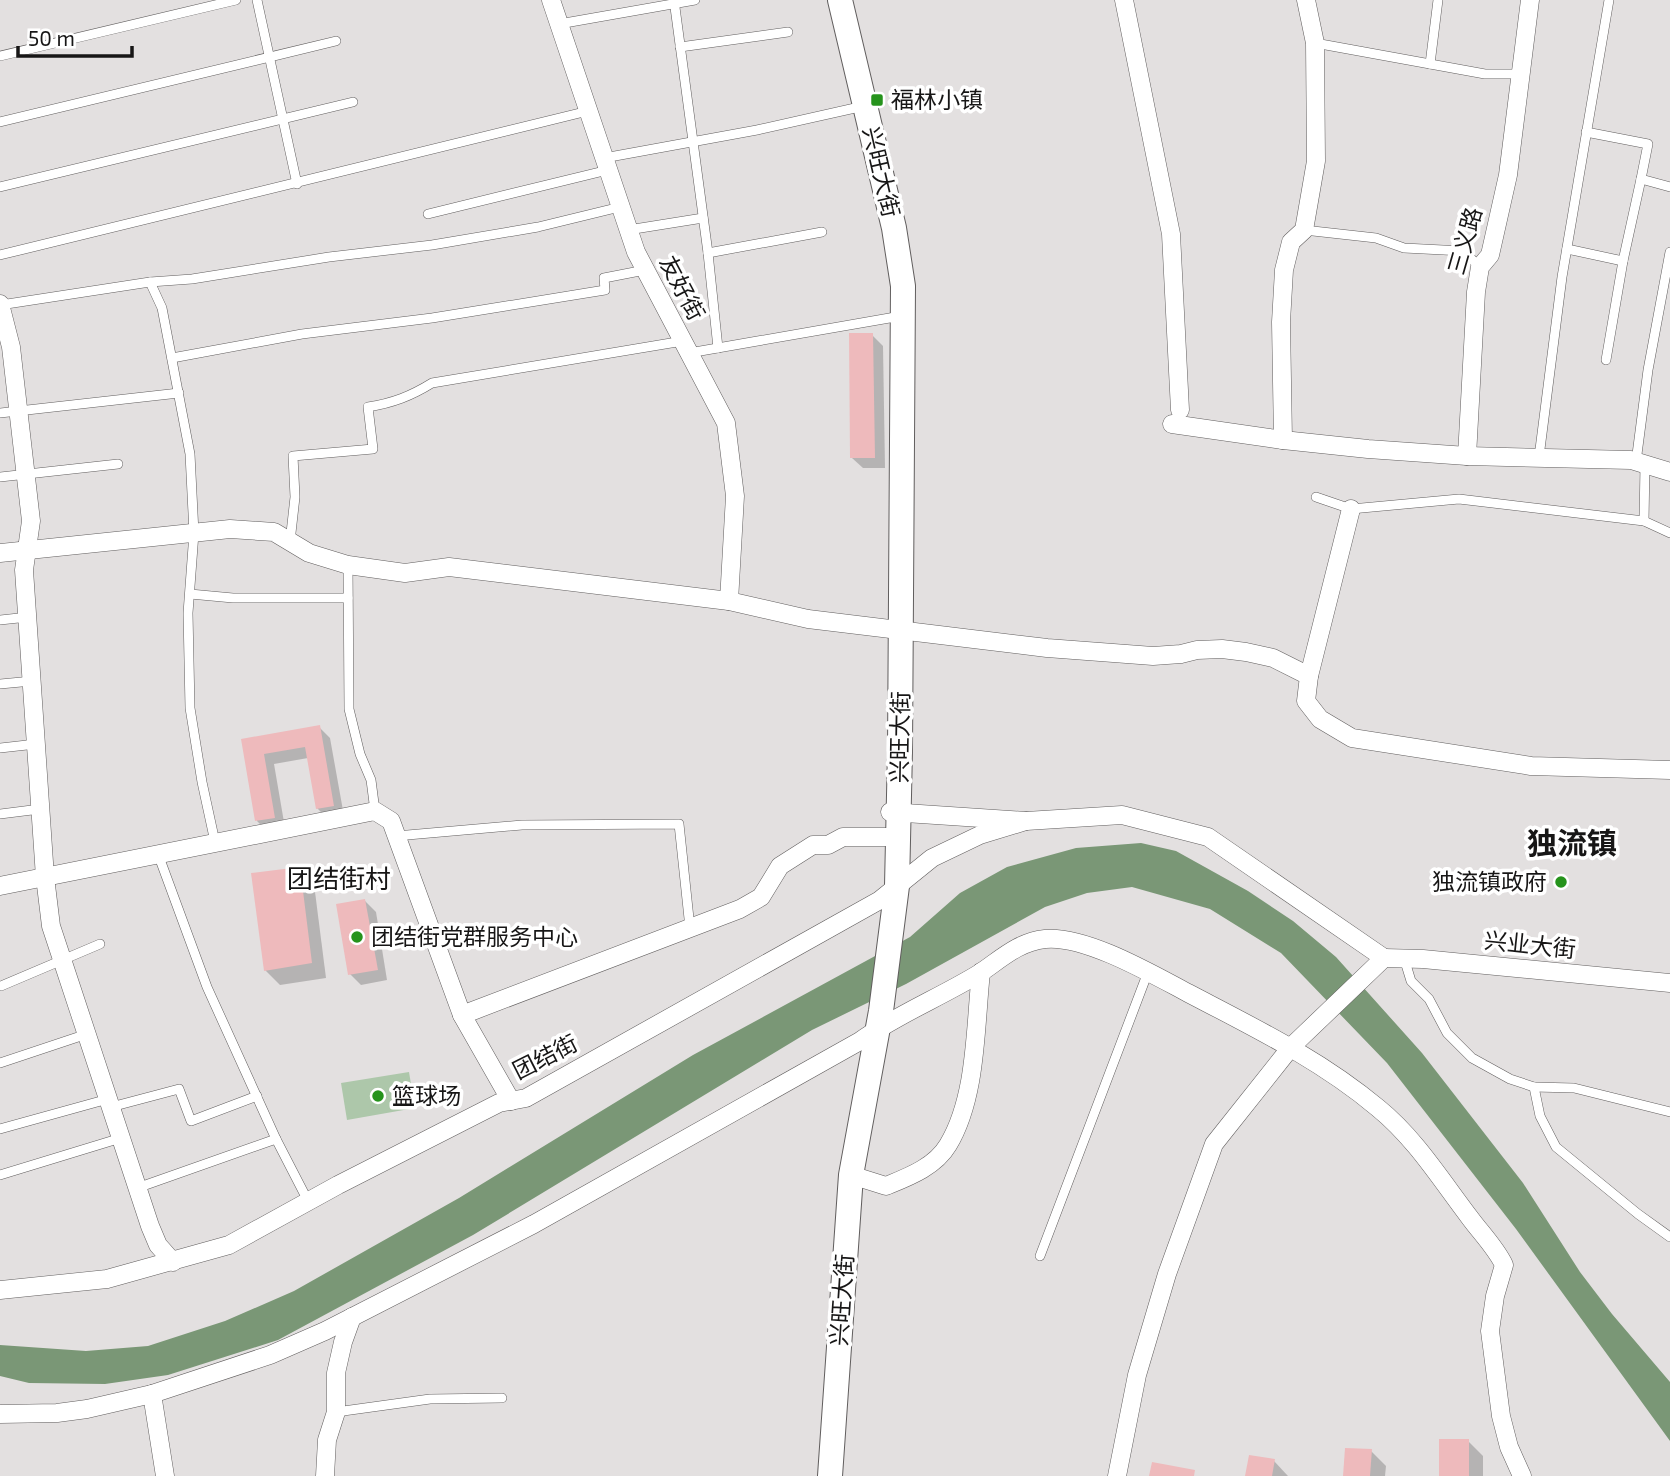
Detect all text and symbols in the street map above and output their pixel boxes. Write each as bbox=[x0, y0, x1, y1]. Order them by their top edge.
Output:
scale bar bbox=[18, 14, 131, 58]
text: 50 m bbox=[28, 25, 75, 50]
place label: 福林小镇 bbox=[891, 85, 983, 113]
marker: 福林小镇 bbox=[869, 92, 885, 108]
street label: 兴旺大街 bbox=[858, 124, 906, 220]
street label: 三义路 bbox=[1441, 204, 1487, 278]
street label: 友好街 bbox=[654, 250, 711, 325]
street label: 兴旺大街 bbox=[884, 691, 914, 783]
district label: 独流镇 bbox=[1527, 824, 1617, 860]
district label: 团结街村 bbox=[287, 862, 391, 893]
place label: 独流镇政府 bbox=[1432, 867, 1547, 895]
marker: 独流镇政府 bbox=[1553, 874, 1569, 890]
place label: 团结街党群服务中心 bbox=[371, 922, 578, 950]
street label: 兴业大街 bbox=[1483, 925, 1577, 963]
marker: 团结街党群服务中心 bbox=[349, 929, 365, 945]
street label: 团结街 bbox=[507, 1028, 582, 1084]
place label: 篮球场 bbox=[392, 1081, 461, 1109]
marker: 篮球场 bbox=[370, 1088, 386, 1104]
street label: 兴旺大街 bbox=[824, 1253, 858, 1347]

